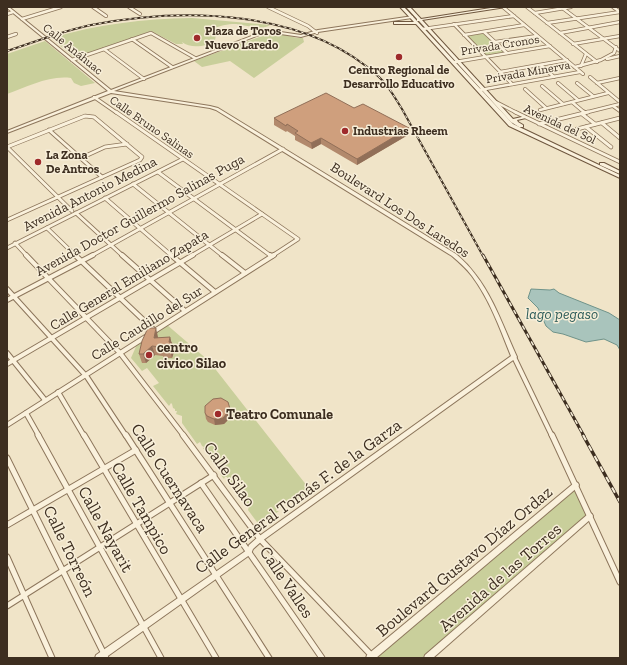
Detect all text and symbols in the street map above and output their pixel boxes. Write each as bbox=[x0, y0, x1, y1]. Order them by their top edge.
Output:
street label: Calle Anáhuac bbox=[40, 21, 106, 78]
place label: Plaza de Toros Nuevo Laredo bbox=[205, 24, 282, 52]
street label: Privada Cronos bbox=[460, 32, 540, 58]
marker: Plaza de Toros Nuevo Laredo bbox=[192, 33, 202, 43]
marker: Centro Regional de Desarrollo Educativo bbox=[394, 52, 404, 62]
street label: Privada Minerva bbox=[485, 58, 572, 86]
place label: Centro Regional de Desarrollo Educativo bbox=[343, 63, 455, 91]
street label: Calle Bruno Salinas bbox=[107, 93, 197, 161]
street label: Avenida del Sol bbox=[522, 101, 598, 147]
place label: Industrias Rheem bbox=[353, 124, 448, 138]
marker: Industrias Rheem bbox=[340, 126, 350, 136]
place label: La Zona De Antros bbox=[46, 148, 100, 176]
street label: Avenida Doctor Guillermo Salinas Puga bbox=[33, 150, 248, 280]
street label: Avenida Antonio Medina bbox=[20, 153, 160, 235]
marker: La Zona De Antros bbox=[33, 157, 43, 167]
street label: Boulevard Los Dos Laredos bbox=[327, 159, 473, 261]
street label: Calle General Emiliano Zapata bbox=[47, 226, 211, 334]
street label: Calle Caudillo del Sur bbox=[88, 282, 206, 364]
water label: lago pegaso bbox=[526, 305, 598, 323]
place label: centro civico Silao bbox=[157, 339, 227, 372]
marker: centro civico Silao bbox=[144, 350, 154, 360]
place label: Teatro Comunale bbox=[226, 406, 333, 423]
marker: Teatro Comunale bbox=[213, 409, 223, 419]
street label: Calle General Tomás F. de la Garza bbox=[191, 414, 405, 578]
street label: Calle Cuernavaca bbox=[127, 420, 213, 536]
street label: Calle Silao bbox=[200, 438, 260, 511]
street label: Calle Tampico bbox=[107, 458, 177, 558]
street label: Boulevard Gustavo Díaz Ordaz bbox=[372, 481, 556, 640]
street label: Calle Nayarit bbox=[74, 483, 138, 576]
street label: Calle Torreón bbox=[39, 502, 101, 600]
street label: Avenida de las Torres bbox=[435, 519, 565, 635]
street label: Calle Valles bbox=[256, 542, 318, 622]

